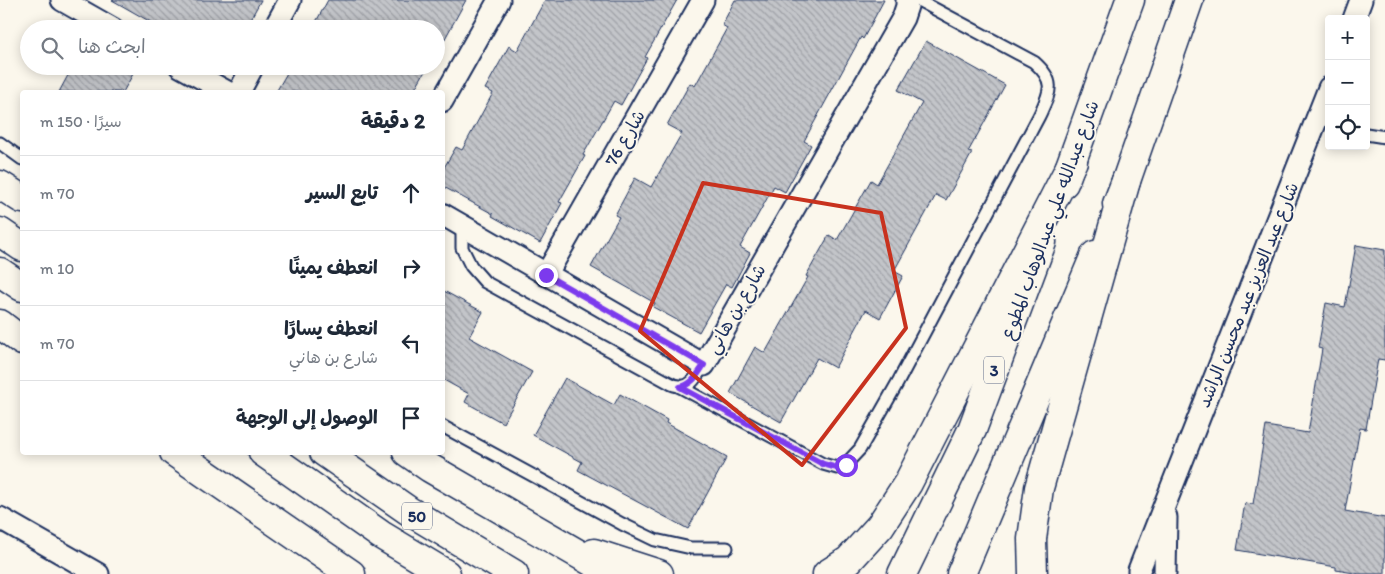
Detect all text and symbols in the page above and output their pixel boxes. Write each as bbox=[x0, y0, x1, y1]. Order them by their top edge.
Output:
map controls bbox=[1325, 15, 1370, 150]
button: + bbox=[1325, 15, 1370, 60]
search box bbox=[20, 20, 445, 75]
icon: search bbox=[38, 34, 66, 62]
text: ابحث هنا bbox=[78, 35, 146, 58]
button: − bbox=[1325, 60, 1370, 105]
street label: شارع عبدالله علي عبدالوهاب المطوع bbox=[996, 97, 1108, 344]
button: locate bbox=[1325, 105, 1370, 150]
street label: شارع 76 bbox=[600, 106, 651, 171]
text: 2 دقيقة bbox=[361, 108, 425, 133]
text: سيرًا · 150 m bbox=[40, 112, 122, 131]
icon: ahead bbox=[397, 179, 425, 207]
street label: شارع عبد العزيز عبد محسن الراشد bbox=[1193, 179, 1304, 411]
text: تابع السير bbox=[306, 181, 378, 204]
text: 70 m bbox=[40, 184, 75, 203]
icon: right bbox=[397, 254, 425, 282]
text: انعطف يمينًا bbox=[289, 256, 378, 279]
text: 10 m bbox=[40, 259, 74, 278]
street label: شارع بن هاني bbox=[701, 260, 775, 360]
route end bbox=[535, 264, 558, 287]
text: انعطف يسارًا bbox=[284, 317, 378, 340]
icon: left bbox=[397, 329, 425, 357]
text: 70 m bbox=[40, 334, 75, 353]
text: شارع بن هاني bbox=[289, 348, 378, 367]
road number: 3 bbox=[984, 356, 1004, 384]
icon: arrive bbox=[397, 404, 425, 432]
text: الوصول إلى الوجهة bbox=[236, 406, 378, 429]
route start bbox=[835, 454, 858, 477]
road number: 50 bbox=[402, 502, 432, 530]

